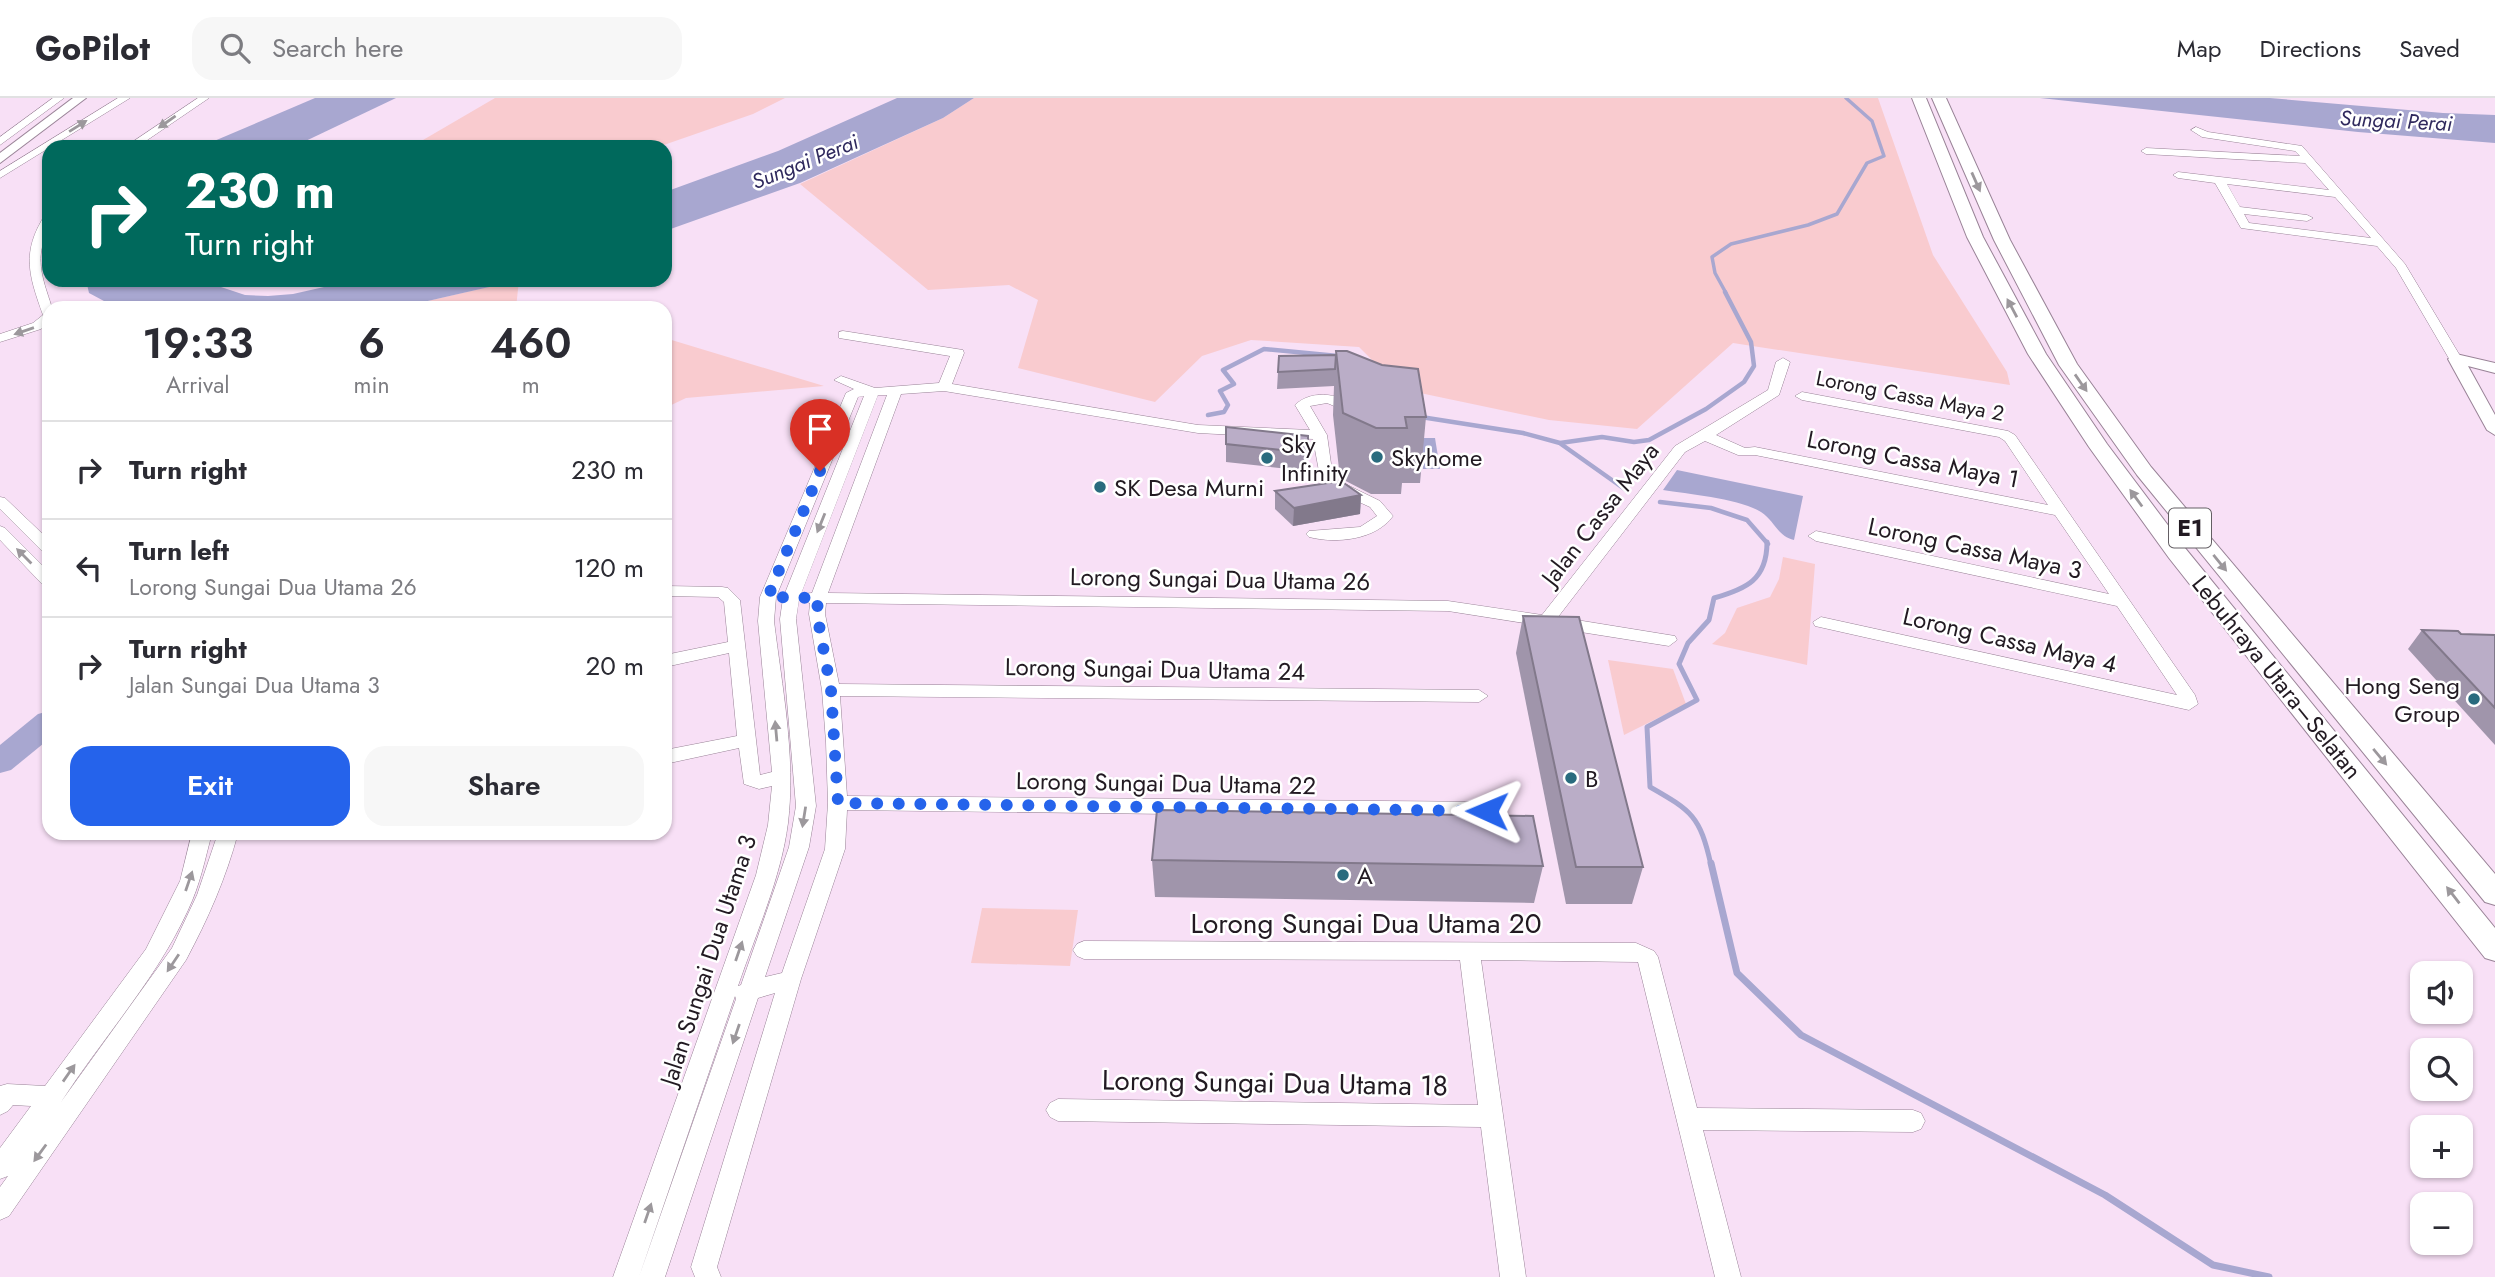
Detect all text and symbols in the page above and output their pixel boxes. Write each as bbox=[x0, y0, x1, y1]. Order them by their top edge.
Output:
search box bbox=[192, 17, 682, 80]
text: GoPilot bbox=[35, 25, 150, 72]
icon: search bbox=[216, 29, 254, 67]
text: Search here bbox=[272, 29, 403, 67]
text: Map bbox=[2177, 31, 2222, 66]
text: Directions bbox=[2260, 31, 2361, 66]
text: Saved bbox=[2399, 31, 2460, 66]
water label: Sungai Perai bbox=[2339, 103, 2454, 139]
one-way arrow bbox=[158, 115, 176, 129]
one-way arrow bbox=[69, 119, 88, 132]
water label: Sungai Perai bbox=[747, 127, 863, 197]
text: 230 m bbox=[185, 156, 335, 226]
icon: right bbox=[70, 168, 161, 259]
one-way arrow bbox=[1971, 171, 1982, 192]
text: Turn right bbox=[185, 221, 314, 267]
one-way arrow bbox=[2007, 297, 2019, 317]
text: 19:33 bbox=[142, 313, 253, 374]
text: 6 bbox=[358, 313, 385, 374]
text: 460 bbox=[490, 313, 572, 374]
one-way arrow bbox=[14, 326, 35, 337]
street label: Lorong Cassa Maya 2 bbox=[1813, 363, 2007, 429]
text: Arrival bbox=[166, 368, 230, 402]
text: min bbox=[354, 368, 390, 402]
text: m bbox=[522, 368, 540, 402]
one-way arrow bbox=[2074, 374, 2088, 392]
pin bbox=[790, 399, 850, 471]
icon: arrive bbox=[801, 410, 839, 448]
street label: Lorong Cassa Maya 1 bbox=[1804, 421, 2022, 497]
place label: Sky Infinity bbox=[1281, 427, 1348, 490]
street label: Jalan Cassa Maya bbox=[1531, 435, 1667, 595]
place label: Skyhome bbox=[1391, 440, 1482, 475]
marker: Skyhome bbox=[1369, 449, 1385, 465]
marker: Sky Infinity bbox=[1259, 450, 1275, 466]
icon: right bbox=[70, 451, 108, 489]
text: Turn right bbox=[129, 451, 247, 489]
text: 230 m bbox=[571, 451, 644, 489]
place label: SK Desa Murni bbox=[1114, 470, 1264, 505]
marker: SK Desa Murni bbox=[1092, 479, 1108, 495]
one-way arrow bbox=[2130, 489, 2144, 507]
street label: Lorong Cassa Maya 3 bbox=[1865, 508, 2085, 588]
road number: E1 bbox=[2169, 508, 2211, 548]
one-way arrow bbox=[815, 513, 826, 534]
text: Turn left bbox=[129, 532, 229, 570]
one-way arrow bbox=[17, 548, 33, 565]
icon: left bbox=[70, 549, 108, 587]
text: 120 m bbox=[574, 549, 644, 587]
one-way arrow bbox=[2212, 554, 2227, 572]
street label: Lorong Sungai Dua Utama 26 bbox=[1070, 559, 1370, 599]
street label: Lebuhraya Utara–Selatan bbox=[2184, 568, 2370, 786]
text: Lorong Sungai Dua Utama 26 bbox=[129, 570, 417, 604]
street label: Lorong Cassa Maya 4 bbox=[1900, 598, 2120, 682]
text: Turn right bbox=[129, 630, 247, 668]
icon: right bbox=[70, 647, 108, 685]
text: 20 m bbox=[586, 647, 644, 685]
street label: Lorong Sungai Dua Utama 24 bbox=[1004, 649, 1306, 689]
text: Jalan Sungai Dua Utama 3 bbox=[129, 668, 380, 702]
place label: Hong Seng Group bbox=[2344, 668, 2460, 731]
marker: Hong Seng Group bbox=[2466, 691, 2482, 707]
one-way arrow bbox=[770, 719, 781, 741]
button: Exit bbox=[70, 746, 350, 826]
button: Share bbox=[364, 746, 644, 826]
one-way arrow bbox=[2373, 748, 2388, 766]
place label: B bbox=[1585, 761, 1598, 796]
street label: Lorong Sungai Dua Utama 22 bbox=[1016, 763, 1316, 803]
marker: B bbox=[1563, 770, 1579, 786]
position arrow bbox=[1450, 774, 1524, 848]
one-way arrow bbox=[798, 806, 809, 828]
street label: Jalan Sungai Dua Utama 3 bbox=[650, 830, 765, 1093]
place label: A bbox=[1357, 858, 1373, 893]
marker: A bbox=[1335, 867, 1351, 883]
one-way arrow bbox=[184, 870, 195, 891]
one-way arrow bbox=[2445, 887, 2460, 905]
street label: Lorong Sungai Dua Utama 20 bbox=[1190, 903, 1542, 944]
one-way arrow bbox=[734, 941, 745, 962]
one-way arrow bbox=[167, 953, 180, 972]
map controls bbox=[2410, 961, 2473, 1255]
button: sound bbox=[2410, 961, 2473, 1024]
one-way arrow bbox=[730, 1024, 741, 1045]
button: search bbox=[2410, 1038, 2473, 1101]
street label: Lorong Sungai Dua Utama 18 bbox=[1102, 1059, 1448, 1107]
one-way arrow bbox=[62, 1064, 76, 1082]
button: + bbox=[2410, 1115, 2473, 1178]
one-way arrow bbox=[33, 1144, 47, 1162]
button: − bbox=[2410, 1192, 2473, 1255]
one-way arrow bbox=[643, 1202, 654, 1223]

